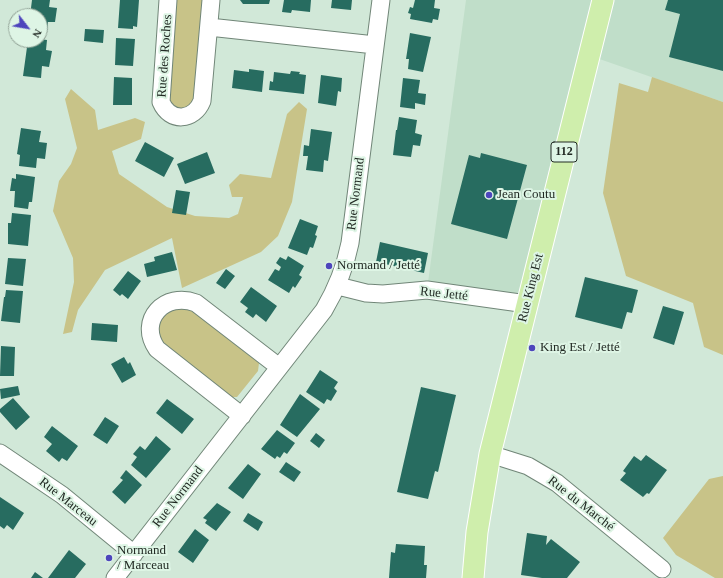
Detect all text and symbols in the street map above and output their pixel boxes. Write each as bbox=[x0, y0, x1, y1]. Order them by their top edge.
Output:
north arrow bbox=[8, 8, 48, 48]
street label: Rue des Roches bbox=[154, 14, 176, 98]
text: N bbox=[30, 27, 45, 40]
road number: 112 bbox=[551, 142, 577, 162]
street label: Rue Normand bbox=[344, 157, 368, 231]
place label: Jean Coutu bbox=[497, 187, 555, 203]
marker: Jean Coutu bbox=[484, 190, 494, 200]
street label: Rue King Est bbox=[515, 252, 547, 324]
place label: Normand / Jetté bbox=[337, 258, 420, 274]
marker: Normand / Jetté bbox=[324, 261, 334, 271]
street label: Rue Jetté bbox=[419, 284, 469, 304]
place label: King Est / Jetté bbox=[540, 340, 620, 356]
marker: King Est / Jetté bbox=[527, 343, 537, 353]
street label: Rue Normand bbox=[149, 463, 207, 531]
street label: Rue du Marché bbox=[545, 473, 617, 535]
street label: Rue Marceau bbox=[36, 474, 100, 530]
place label: Normand / Marceau bbox=[117, 543, 169, 574]
marker: Normand / Marceau bbox=[104, 553, 114, 563]

